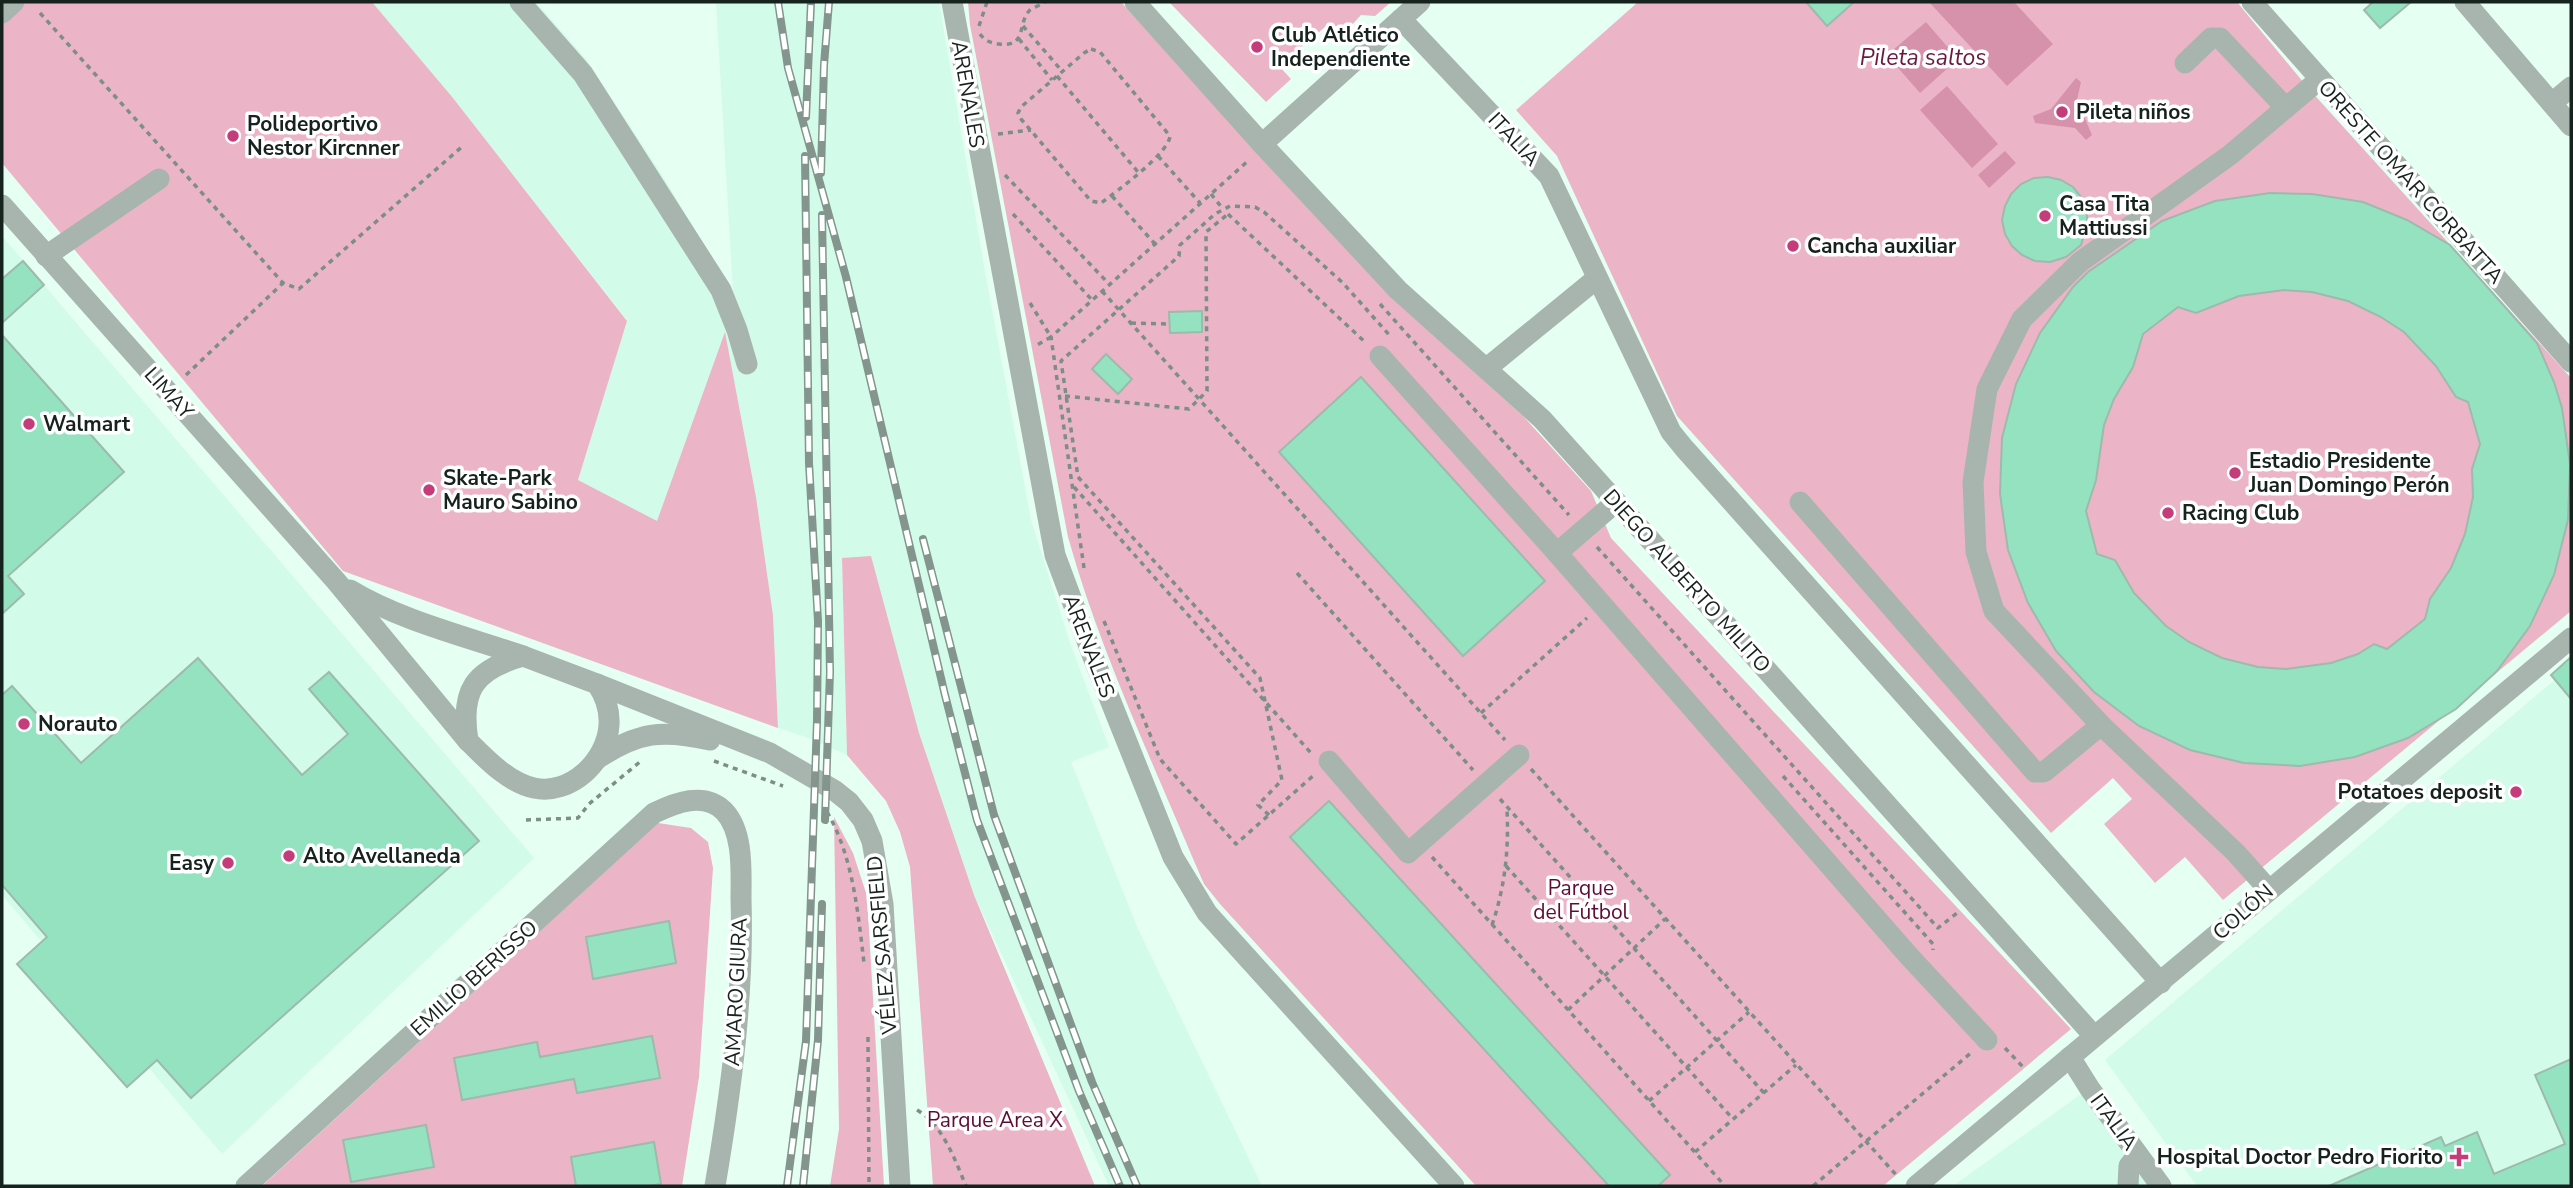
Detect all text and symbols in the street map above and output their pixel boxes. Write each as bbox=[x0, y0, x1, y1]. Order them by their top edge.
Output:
place label: Club Atlético Independiente bbox=[1271, 21, 1410, 73]
street label: ARENALES bbox=[945, 38, 991, 150]
marker: Club Atlético Independiente bbox=[1249, 39, 1265, 55]
water label: Pileta saltos bbox=[1860, 42, 1986, 73]
street label: ORESTE OMAR CORBATTA bbox=[2312, 74, 2510, 290]
place label: Pileta niños bbox=[2076, 98, 2190, 126]
marker: Pileta niños bbox=[2054, 104, 2070, 120]
street label: ITALIA bbox=[1482, 106, 1546, 172]
place label: Polideportivo Nestor Kircnner bbox=[247, 110, 400, 162]
marker: Polideportivo Nestor Kircnner bbox=[225, 128, 241, 144]
place label: Casa Tita Mattiussi bbox=[2059, 190, 2150, 242]
marker: Casa Tita Mattiussi bbox=[2037, 208, 2053, 224]
place label: Cancha auxiliar bbox=[1807, 232, 1957, 260]
marker: Cancha auxiliar bbox=[1785, 238, 1801, 254]
street label: LIMAY bbox=[138, 361, 200, 425]
place label: Walmart bbox=[43, 410, 131, 438]
marker: Walmart bbox=[21, 416, 37, 432]
place label: Estadio Presidente Juan Domingo Perón bbox=[2248, 447, 2450, 499]
place label: Skate-Park Mauro Sabino bbox=[443, 464, 578, 516]
marker: Estadio Presidente Juan Domingo Perón bbox=[2227, 465, 2243, 481]
marker: Skate-Park Mauro Sabino bbox=[421, 482, 437, 498]
street label: DIEGO ALBERTO MILITO bbox=[1597, 483, 1777, 679]
place label: Racing Club bbox=[2182, 499, 2299, 527]
marker: Racing Club bbox=[2160, 505, 2176, 521]
street label: ARENALES bbox=[1056, 590, 1122, 702]
place label: Norauto bbox=[38, 710, 118, 738]
marker: Norauto bbox=[16, 716, 32, 732]
place label: Potatoes deposit bbox=[2338, 778, 2503, 806]
marker: Potatoes deposit bbox=[2508, 784, 2524, 800]
place label: Alto Avellaneda bbox=[303, 842, 461, 870]
marker: Alto Avellaneda bbox=[281, 848, 297, 864]
place label: Easy bbox=[169, 849, 215, 877]
street label: VÉLEZ SARSFIELD bbox=[860, 854, 904, 1037]
marker: Easy bbox=[220, 855, 236, 871]
park label: Parque del Fútbol bbox=[1533, 874, 1630, 926]
street label: COLÓN bbox=[2207, 878, 2279, 946]
street label: EMILIO BERISSO bbox=[405, 914, 543, 1042]
street label: AMARO GIURA bbox=[718, 917, 754, 1067]
street label: ITALIA bbox=[2084, 1088, 2144, 1156]
park label: Parque Area X bbox=[927, 1106, 1063, 1134]
place label: Hospital Doctor Pedro Fiorito bbox=[2157, 1143, 2443, 1171]
marker: Hospital Doctor Pedro Fiorito bbox=[2449, 1147, 2469, 1167]

